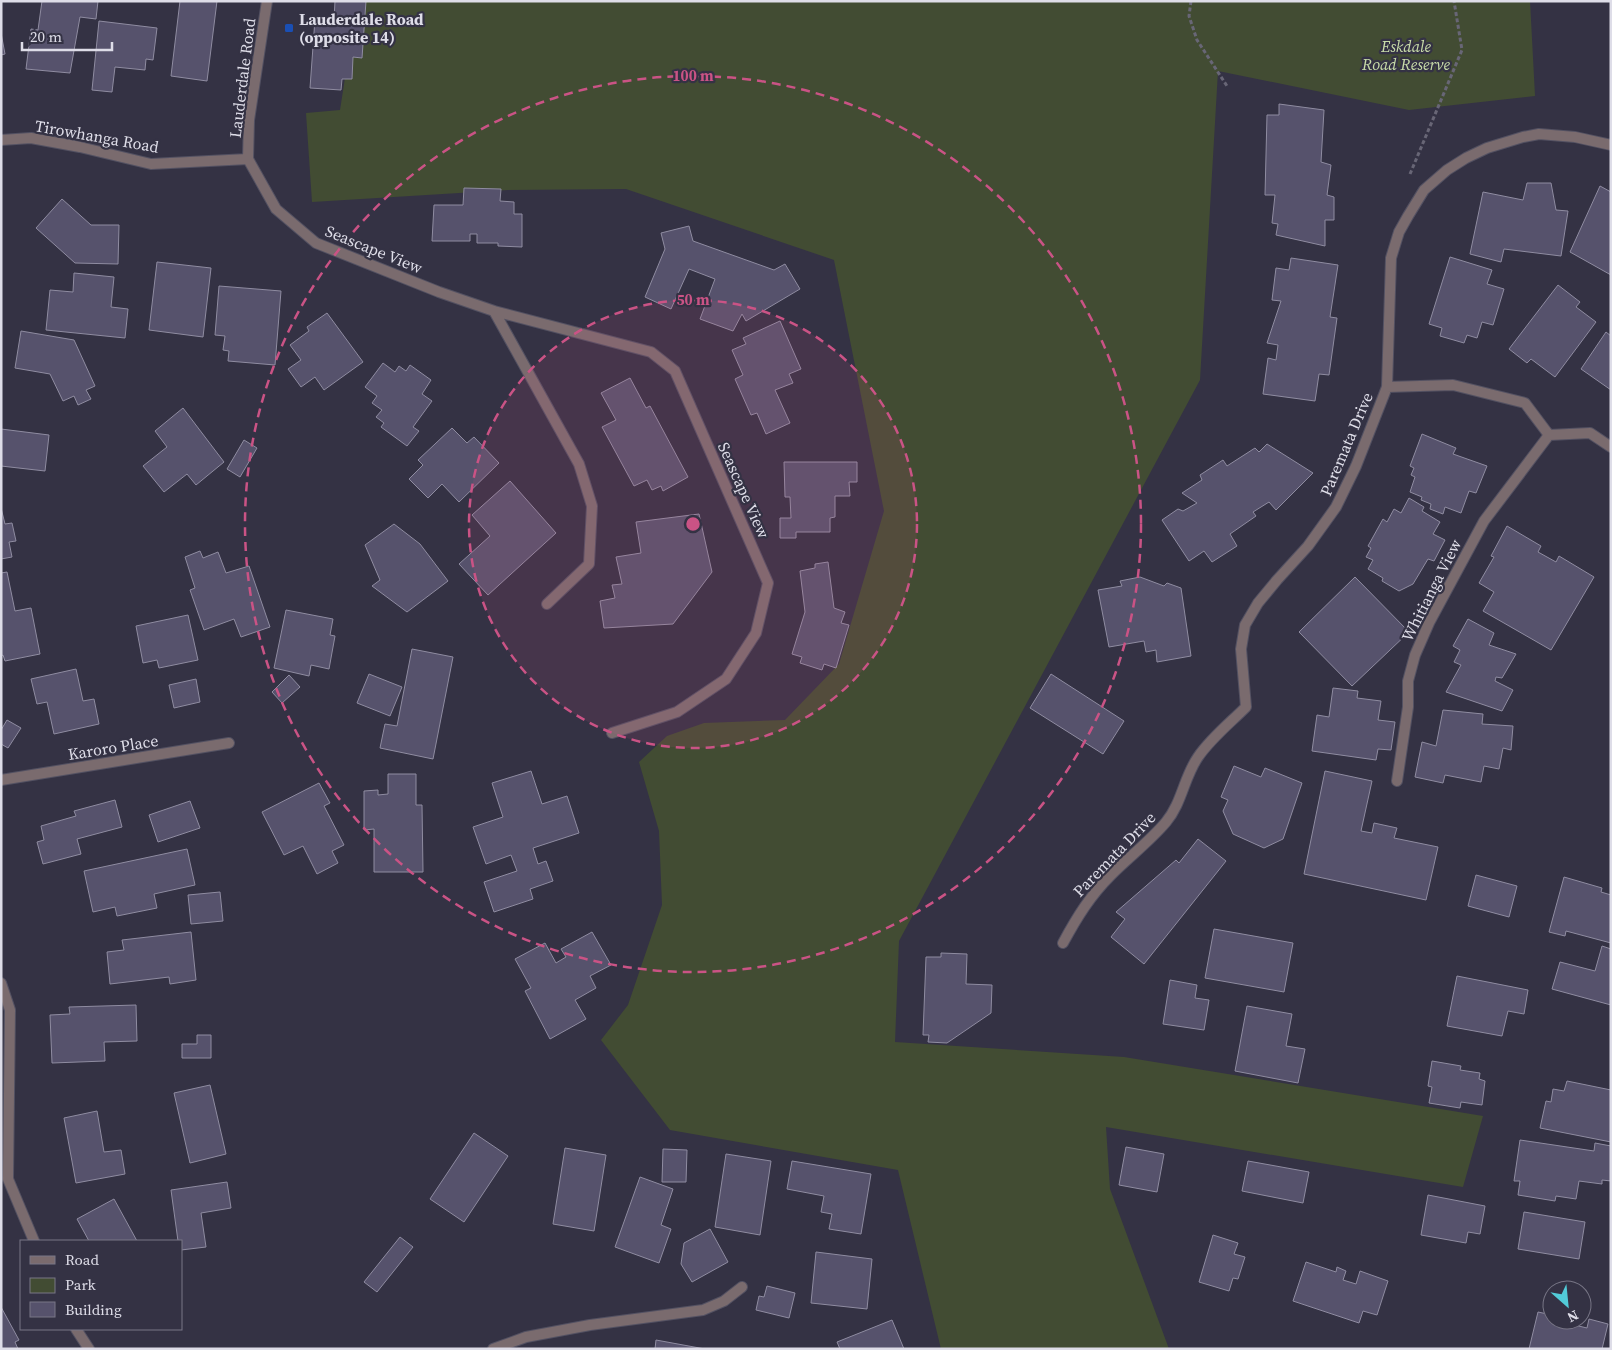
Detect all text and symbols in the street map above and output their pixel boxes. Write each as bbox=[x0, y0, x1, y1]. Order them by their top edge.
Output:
place label: Lauderdale Road (opposite 14) bbox=[299, 8, 424, 48]
street label: Lauderdale Road bbox=[224, 17, 260, 139]
scale bar bbox=[22, 20, 112, 52]
marker: Lauderdale Road (opposite 14) bbox=[283, 22, 295, 34]
text: 20 m bbox=[30, 26, 62, 47]
park label: Eskdale Road Reserve bbox=[1361, 35, 1450, 75]
text: 100 m bbox=[672, 65, 714, 86]
street label: Tirowhanga Road bbox=[33, 114, 161, 158]
street label: Seascape View bbox=[322, 220, 427, 279]
text: 50 m bbox=[676, 289, 710, 310]
street label: Paremata Drive bbox=[1314, 389, 1378, 499]
street label: Seascape View bbox=[713, 438, 775, 542]
centre of rings bbox=[684, 515, 702, 533]
street label: Whitianga View bbox=[1396, 534, 1467, 645]
street label: Karoro Place bbox=[66, 729, 160, 765]
street label: Paremata Drive bbox=[1068, 807, 1160, 901]
legend bbox=[20, 1240, 182, 1330]
text: Road bbox=[65, 1249, 99, 1270]
text: Park bbox=[65, 1274, 97, 1295]
north arrow bbox=[1542, 1280, 1592, 1330]
text: Building bbox=[65, 1299, 122, 1320]
text: N bbox=[1564, 1305, 1582, 1328]

